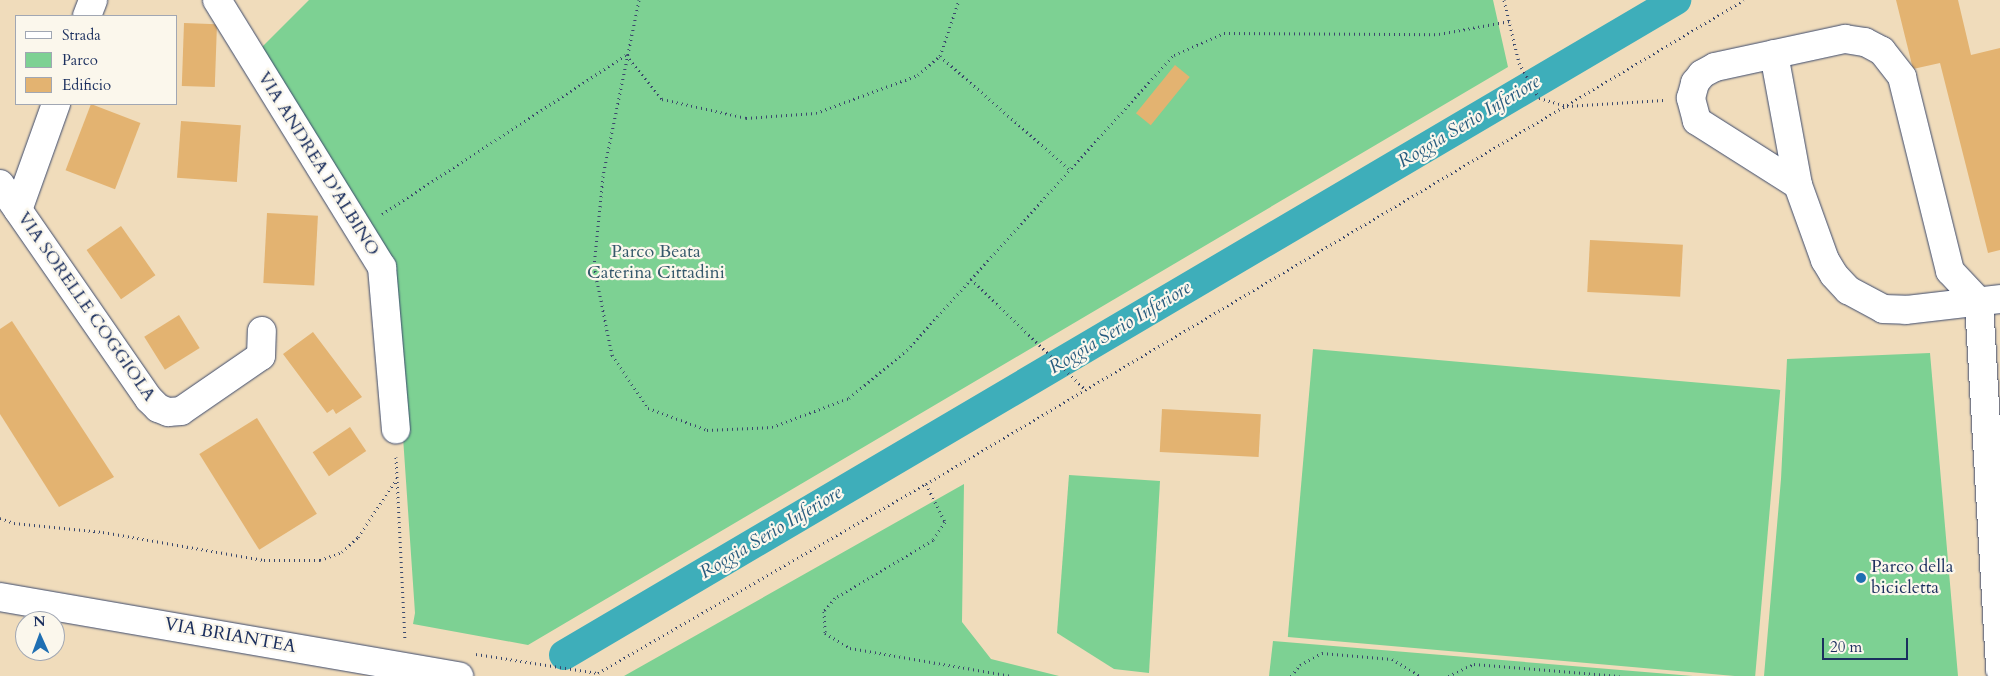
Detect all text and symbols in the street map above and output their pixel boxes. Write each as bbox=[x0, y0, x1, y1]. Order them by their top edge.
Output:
legend bbox=[15, 15, 178, 105]
text: Strada bbox=[62, 25, 101, 45]
text: Parco bbox=[62, 50, 98, 70]
street label: VIA ANDREA D'ALBINO bbox=[252, 68, 384, 260]
water label: Roggia Serio Inferiore bbox=[1394, 71, 1544, 173]
text: Edificio bbox=[62, 75, 111, 95]
street label: VIA SORELLE COGGIOLA bbox=[12, 208, 160, 406]
park label: Parco Beata Caterina Cittadini bbox=[587, 242, 725, 284]
water label: Roggia Serio Inferiore bbox=[1045, 277, 1195, 379]
water label: Roggia Serio Inferiore bbox=[696, 482, 846, 584]
place label: Parco della bicicletta bbox=[1871, 557, 1953, 600]
marker: Parco della bicicletta bbox=[1855, 572, 1867, 584]
north arrow bbox=[15, 611, 65, 661]
text: N bbox=[33, 612, 46, 631]
street label: VIA BRIANTEA bbox=[163, 614, 297, 658]
scale bar bbox=[1825, 628, 1911, 660]
text: 20 m bbox=[1830, 637, 1862, 657]

